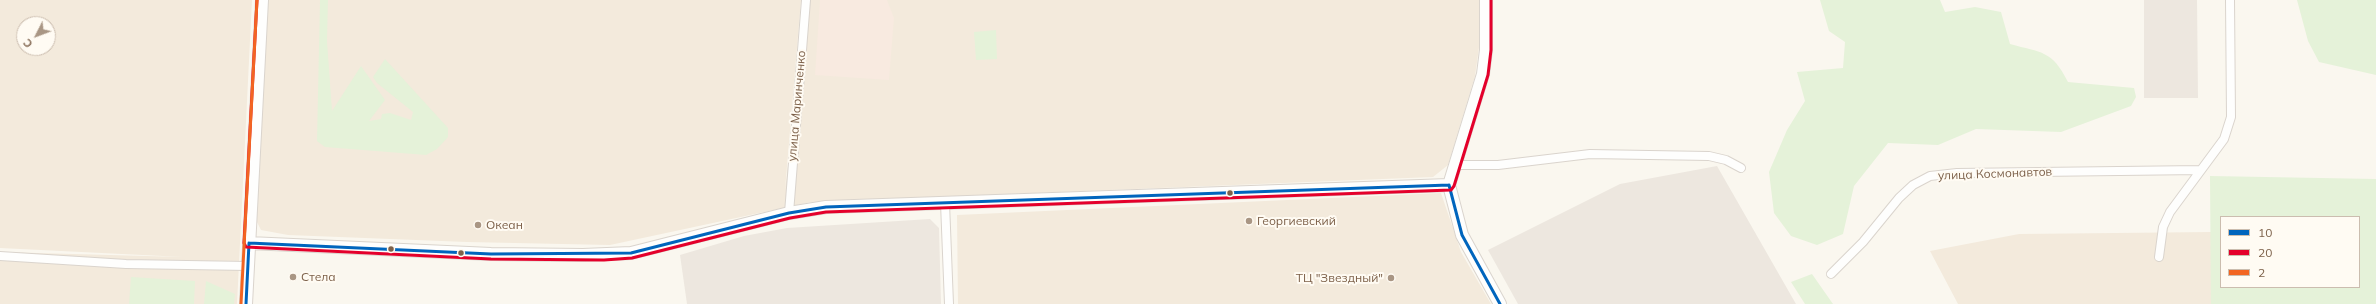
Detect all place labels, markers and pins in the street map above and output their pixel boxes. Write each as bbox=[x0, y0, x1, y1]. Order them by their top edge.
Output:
unlabelled marker bbox=[1225, 188, 1235, 198]
place label: Георгиевский bbox=[1257, 214, 1336, 228]
marker: Георгиевский bbox=[1244, 216, 1254, 226]
place label: Океан bbox=[486, 218, 523, 232]
marker: Океан bbox=[473, 220, 483, 230]
unlabelled marker bbox=[386, 244, 396, 254]
unlabelled marker bbox=[456, 248, 466, 258]
place label: Стела bbox=[301, 270, 336, 284]
place label: ТЦ "Звездный" bbox=[1296, 271, 1383, 285]
marker: Стела bbox=[288, 272, 298, 282]
marker: ТЦ "Звездный" bbox=[1386, 273, 1396, 283]

